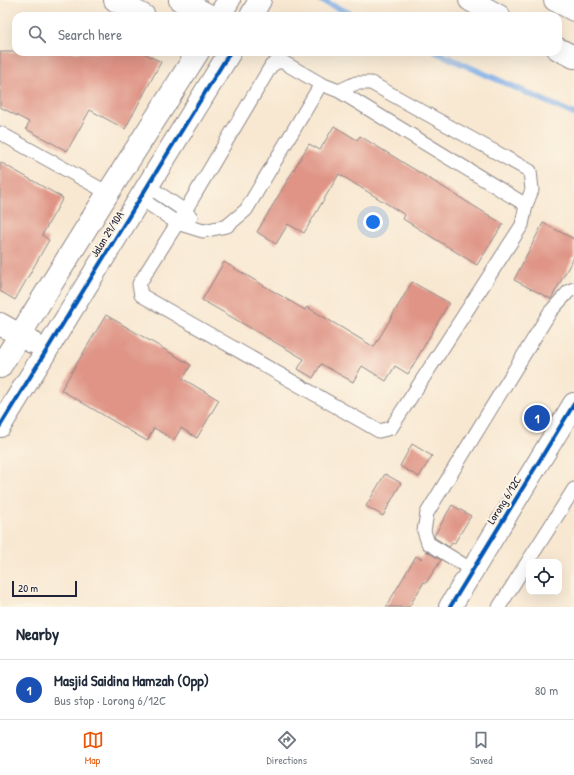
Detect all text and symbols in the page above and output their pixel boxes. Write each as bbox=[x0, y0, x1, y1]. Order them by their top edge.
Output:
search box bbox=[12, 12, 562, 56]
icon: search bbox=[26, 23, 48, 45]
text: Search here bbox=[58, 24, 122, 45]
street label: Jalan 29/10A bbox=[87, 208, 127, 259]
your location bbox=[363, 212, 383, 232]
pin: 1 bbox=[524, 403, 550, 433]
street label: Lorong 6/12C bbox=[484, 473, 524, 527]
map controls bbox=[526, 559, 562, 595]
button: locate bbox=[526, 559, 562, 595]
scale bar bbox=[12, 579, 77, 598]
text: 20 m bbox=[18, 581, 38, 595]
text: Nearby bbox=[16, 622, 59, 645]
text: Masjid Saidina Hamzah (Opp) bbox=[54, 670, 209, 691]
text: 1 bbox=[27, 681, 31, 699]
text: 80 m bbox=[535, 681, 558, 699]
text: Bus stop · Lorong 6/12C bbox=[54, 691, 166, 709]
tab: Map bbox=[82, 729, 104, 767]
tab: Directions bbox=[267, 729, 307, 767]
tab: Saved bbox=[470, 729, 492, 767]

